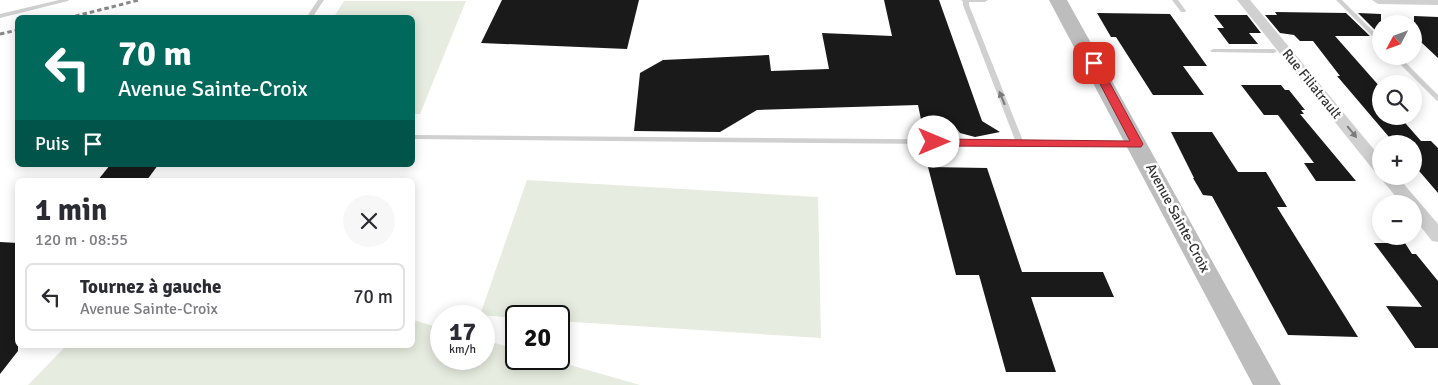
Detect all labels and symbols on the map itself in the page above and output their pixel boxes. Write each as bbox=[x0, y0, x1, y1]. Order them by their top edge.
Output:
north arrow bbox=[1372, 15, 1422, 65]
pin bbox=[1073, 42, 1115, 84]
street label: Rue Filiatrault bbox=[1279, 46, 1345, 123]
one-way arrow bbox=[998, 90, 1006, 105]
position arrow bbox=[907, 115, 959, 167]
one-way arrow bbox=[1347, 125, 1358, 138]
street label: Avenue Sainte-Croix bbox=[1142, 161, 1214, 276]
speed limit sign: 20 bbox=[505, 305, 570, 370]

